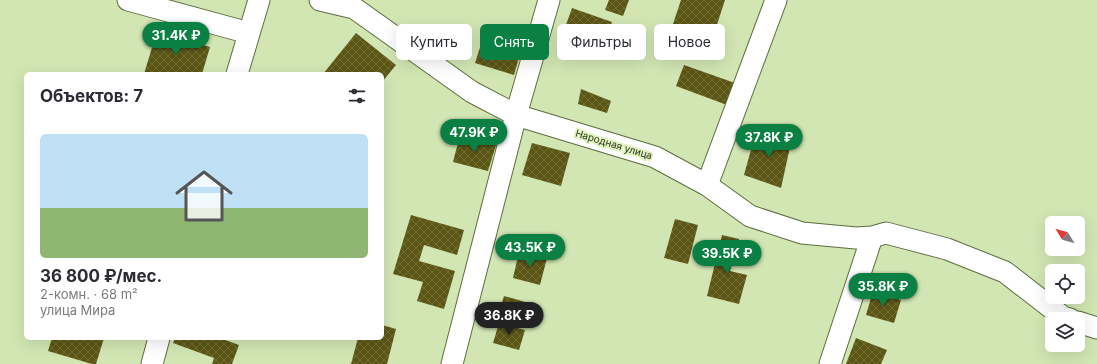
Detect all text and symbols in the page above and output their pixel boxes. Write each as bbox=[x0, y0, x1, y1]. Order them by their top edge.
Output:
pin: 31.4K ₽ bbox=[139, 22, 213, 56]
chip: Купить bbox=[396, 24, 472, 60]
chip: Снять bbox=[480, 24, 549, 60]
chip: Фильтры bbox=[557, 24, 646, 60]
chip: Новое bbox=[654, 24, 725, 60]
text: 31.4K ₽ bbox=[151, 27, 201, 43]
icon: filters bbox=[346, 85, 368, 107]
text: Объектов: 7 bbox=[40, 86, 143, 106]
pin: 47.9K ₽ bbox=[437, 119, 511, 153]
text: 47.9K ₽ bbox=[449, 124, 499, 140]
pin: 37.8K ₽ bbox=[732, 124, 806, 158]
street label: Народная улица bbox=[574, 127, 654, 161]
text: 37.8K ₽ bbox=[745, 129, 793, 145]
icon: home bbox=[168, 160, 240, 232]
north arrow bbox=[1045, 216, 1085, 256]
map controls bbox=[1045, 216, 1085, 352]
pin: 43.5K ₽ bbox=[493, 234, 567, 268]
text: 43.5K ₽ bbox=[504, 239, 556, 255]
pin: 39.5K ₽ bbox=[690, 240, 764, 274]
text: 39.5K ₽ bbox=[701, 245, 753, 261]
button: locate bbox=[1045, 264, 1085, 304]
text: 36 800 ₽/мес. bbox=[40, 266, 162, 286]
pin: 35.8K ₽ bbox=[846, 273, 920, 307]
text: 35.8K ₽ bbox=[858, 278, 908, 294]
text: 2-комн. · 68 m² bbox=[40, 286, 138, 302]
text: улица Мира bbox=[40, 302, 115, 318]
pin: 36.8K ₽ bbox=[472, 302, 546, 336]
text: 36.8K ₽ bbox=[484, 307, 534, 323]
button: layers bbox=[1045, 312, 1085, 352]

